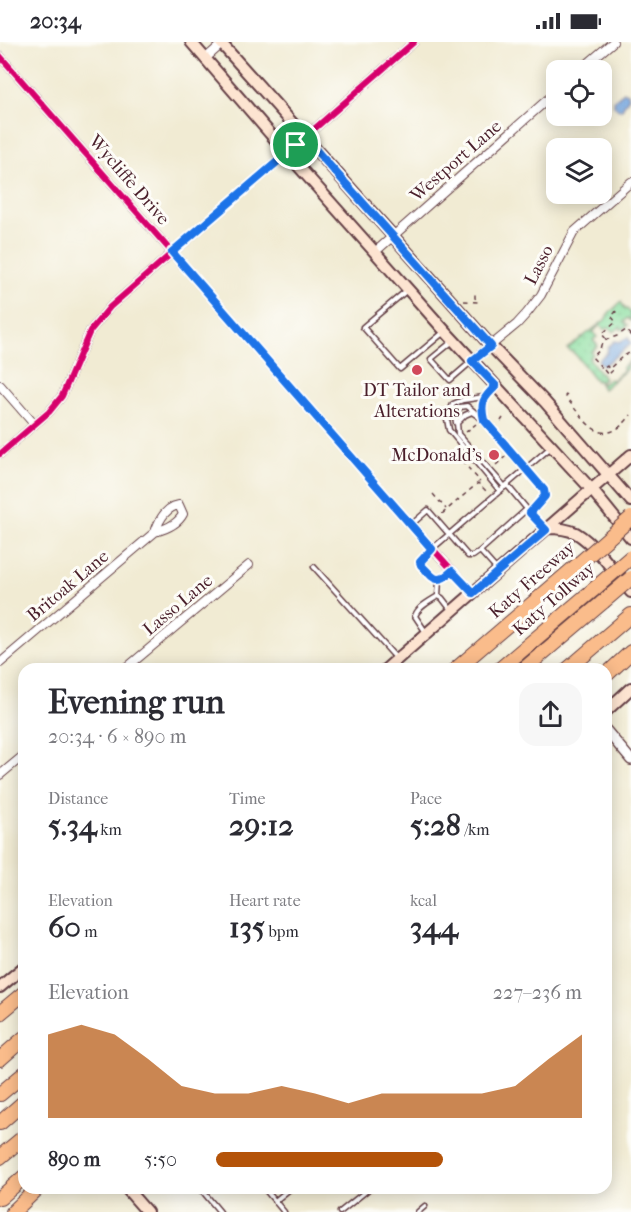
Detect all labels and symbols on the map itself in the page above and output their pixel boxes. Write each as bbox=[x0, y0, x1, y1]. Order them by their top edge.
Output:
street label: Westport Lane bbox=[405, 116, 506, 207]
pin bbox=[270, 119, 321, 170]
street label: Wycliffe Drive bbox=[84, 130, 174, 229]
street label: Lasso bbox=[520, 242, 558, 288]
marker: DT Tailor and Alterations bbox=[410, 363, 424, 377]
place label: DT Tailor and Alterations bbox=[363, 380, 471, 422]
place label: McDonald's bbox=[391, 445, 482, 466]
marker: McDonald's bbox=[487, 448, 501, 462]
street label: Katy Freeway bbox=[485, 536, 580, 623]
street label: Britoak Lane bbox=[23, 546, 113, 626]
street label: Katy Tollway bbox=[509, 557, 600, 640]
street label: Lasso Lane bbox=[139, 570, 217, 640]

